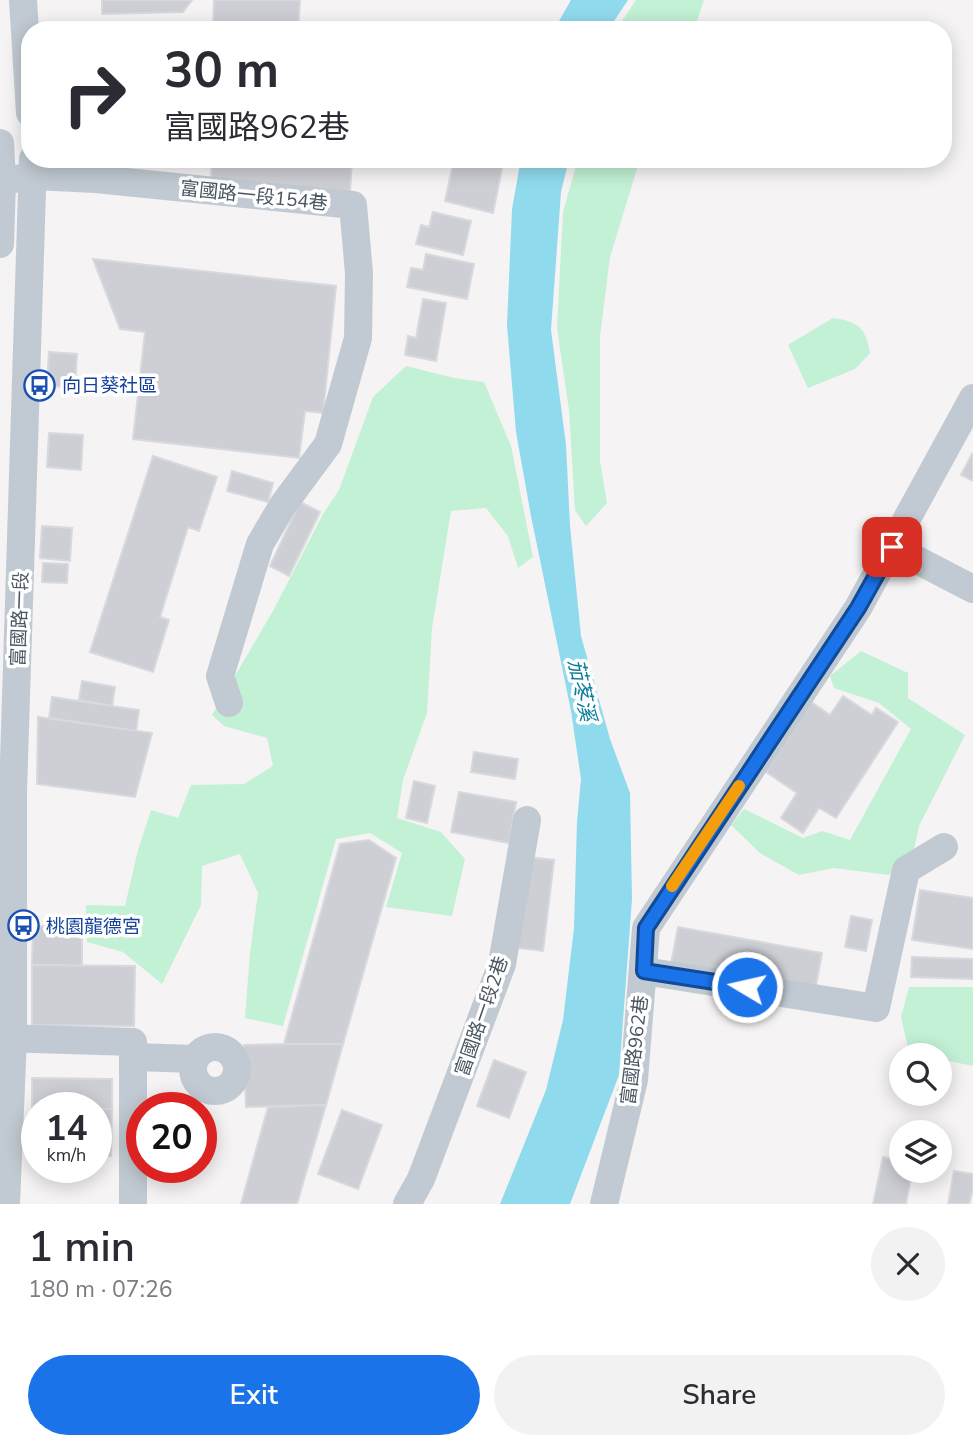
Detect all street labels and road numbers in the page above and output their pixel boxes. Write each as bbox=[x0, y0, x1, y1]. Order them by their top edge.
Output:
street label: 富國路一段154巷 bbox=[179, 175, 329, 217]
street label: 富國路一段 bbox=[5, 571, 35, 667]
street label: 富國路一段2巷 bbox=[449, 953, 515, 1080]
street label: 富國路962巷 bbox=[615, 994, 655, 1106]

